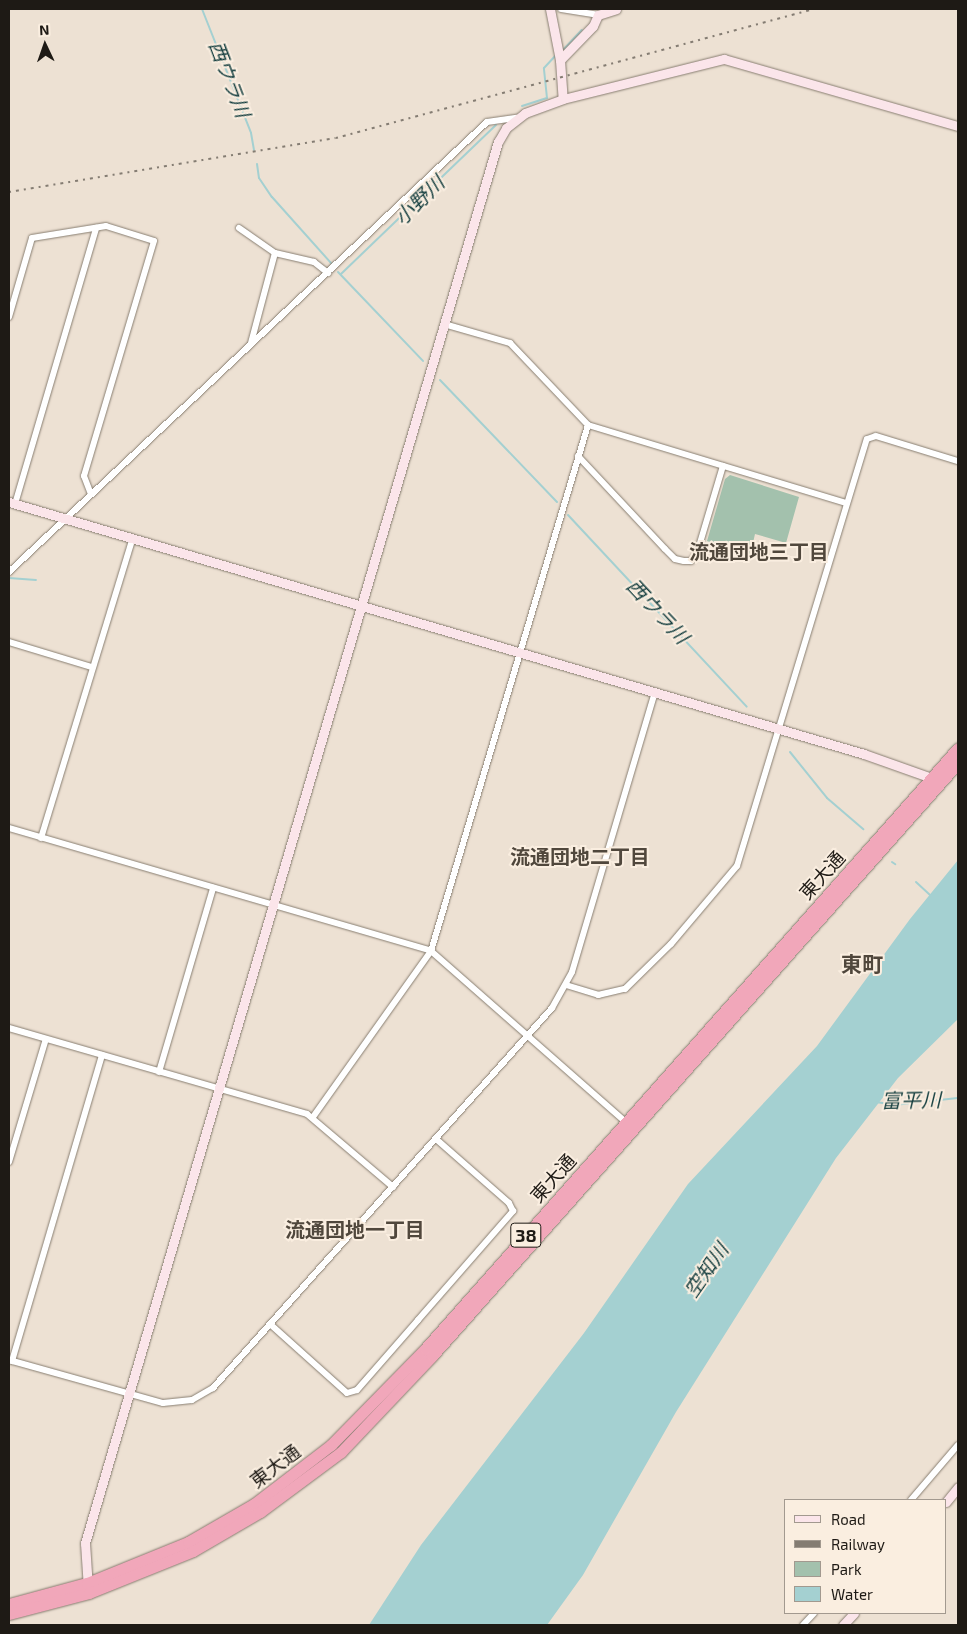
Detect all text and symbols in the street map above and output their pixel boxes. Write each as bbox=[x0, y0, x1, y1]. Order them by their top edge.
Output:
north arrow bbox=[20, 20, 70, 70]
text: N bbox=[39, 21, 50, 38]
water label: 西ウラ川 bbox=[204, 37, 256, 121]
water label: 小野川 bbox=[389, 171, 449, 229]
district label: 流通団地三丁目 bbox=[689, 539, 829, 563]
water label: 西ウラ川 bbox=[622, 574, 694, 648]
district label: 流通団地二丁目 bbox=[510, 844, 650, 868]
street label: 東大通 bbox=[794, 846, 850, 904]
district label: 東町 bbox=[841, 951, 883, 977]
water label: 富平川 bbox=[881, 1087, 941, 1113]
street label: 東大通 bbox=[525, 1149, 581, 1207]
district label: 流通団地一丁目 bbox=[285, 1217, 425, 1241]
road number: 38 bbox=[510, 1220, 542, 1250]
water label: 空知川 bbox=[679, 1239, 733, 1301]
street label: 東大通 bbox=[245, 1440, 305, 1492]
legend bbox=[784, 1499, 947, 1614]
text: Road bbox=[831, 1510, 866, 1528]
text: Railway bbox=[831, 1535, 885, 1553]
text: Park bbox=[831, 1560, 862, 1578]
text: Water bbox=[831, 1585, 873, 1603]

